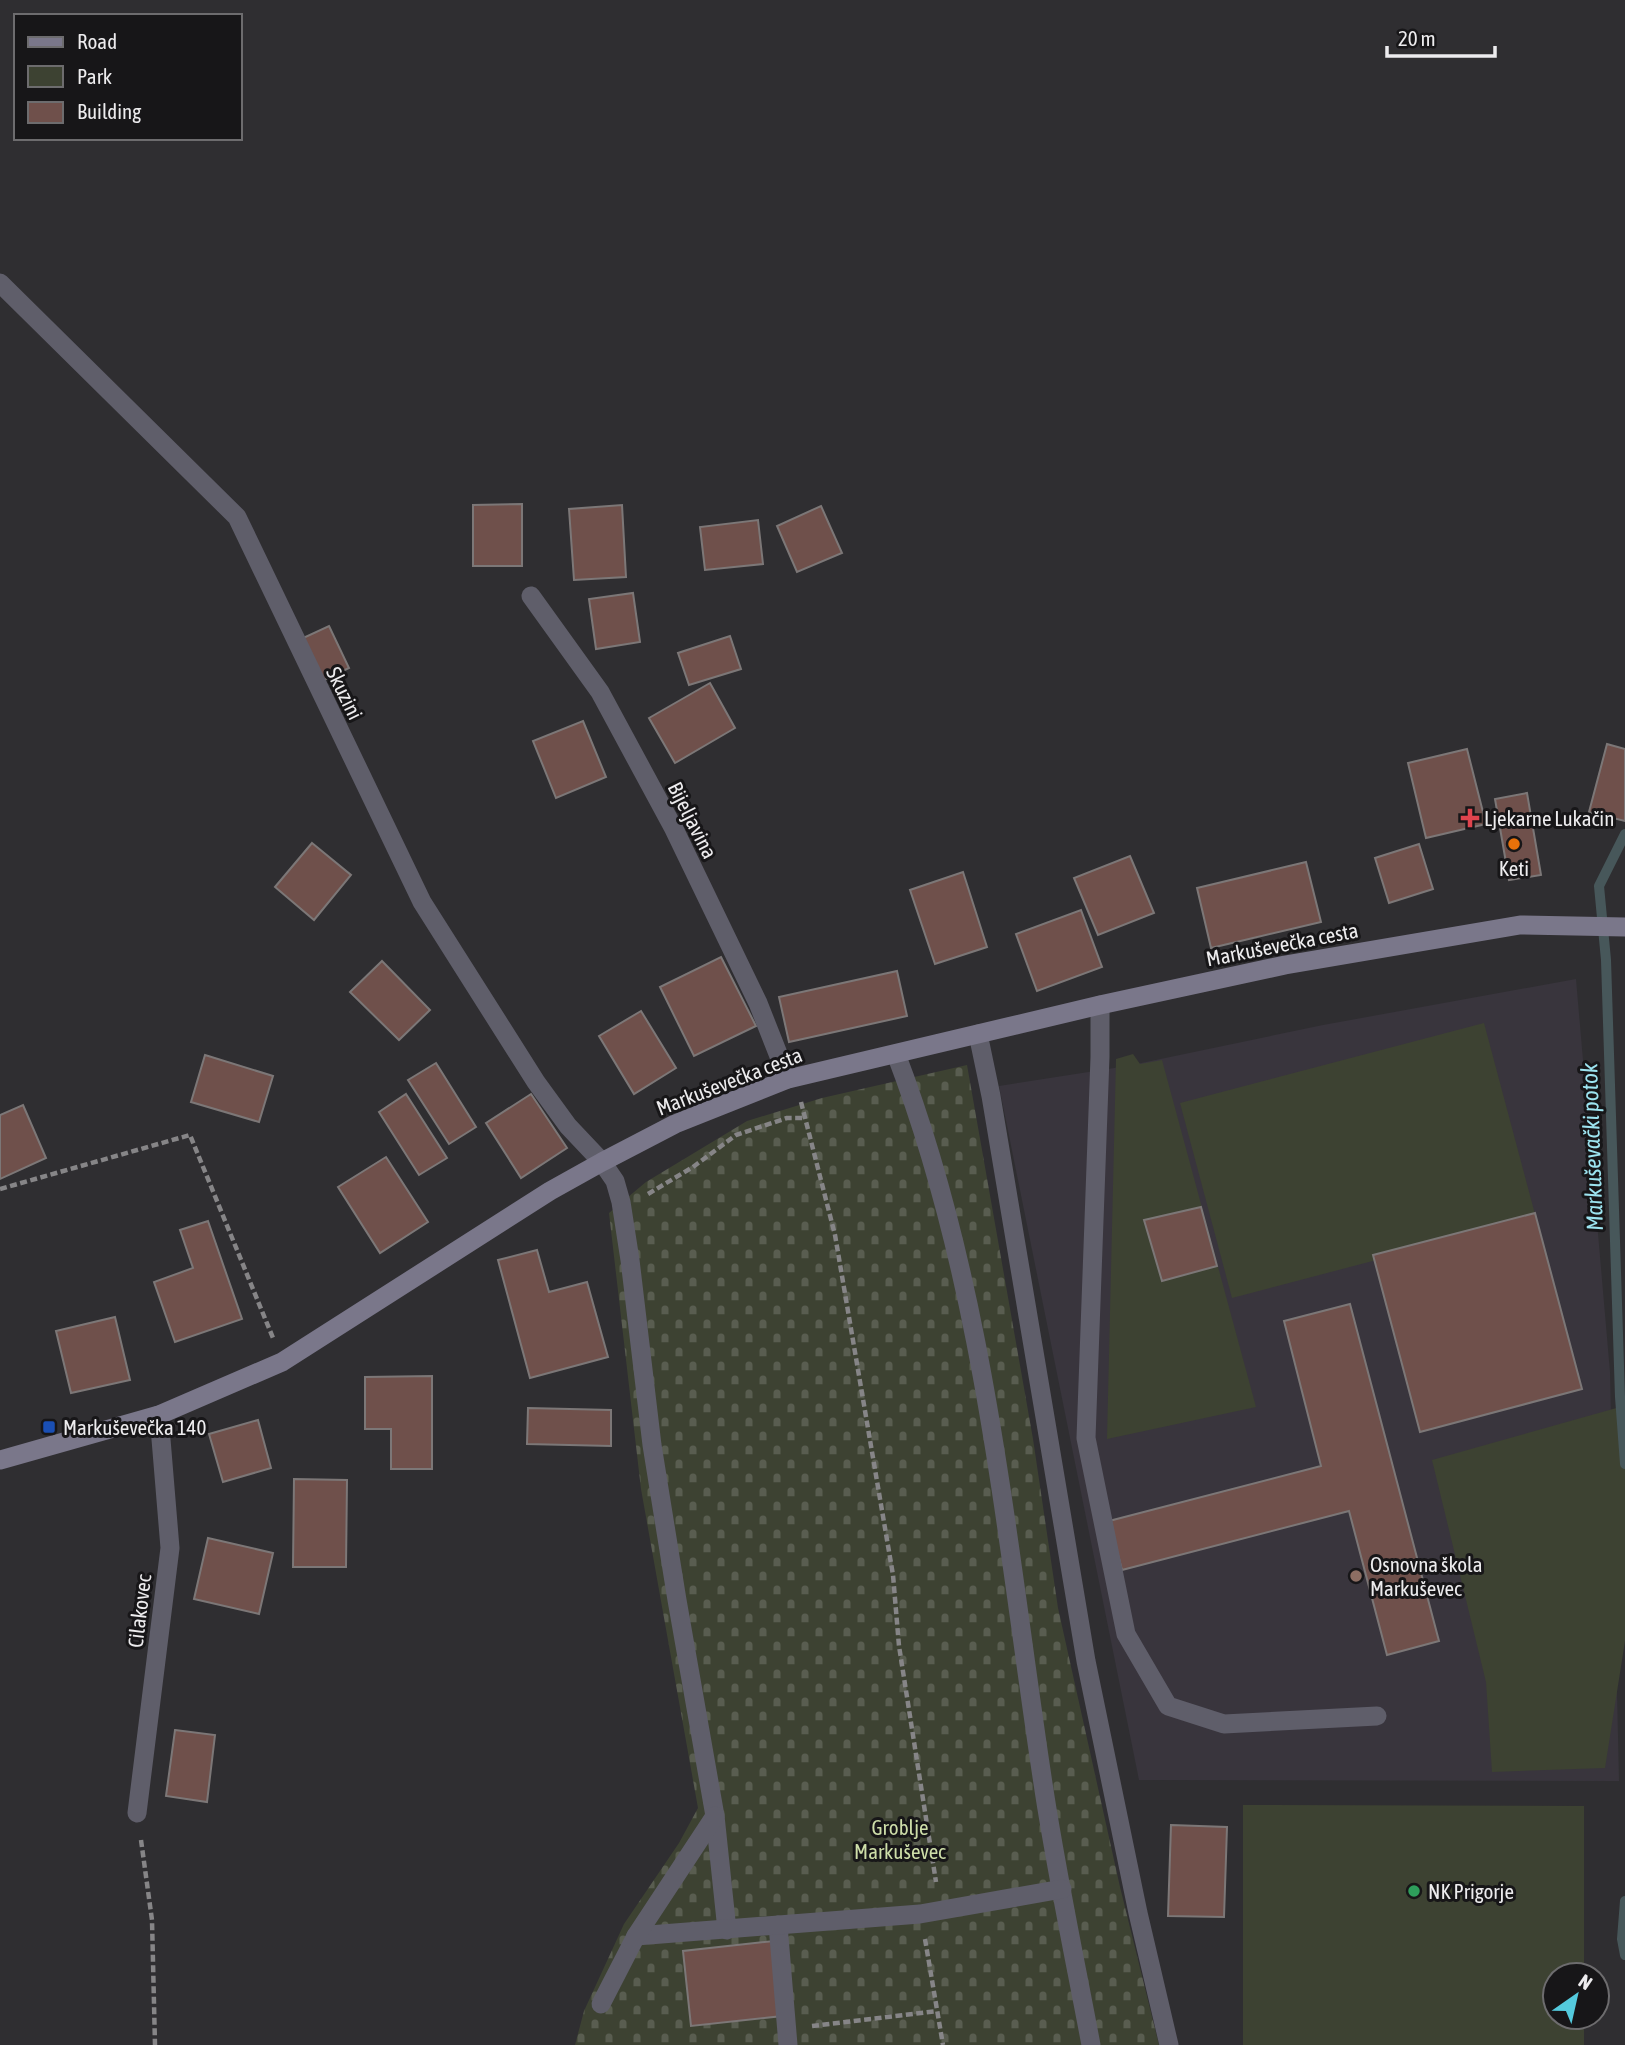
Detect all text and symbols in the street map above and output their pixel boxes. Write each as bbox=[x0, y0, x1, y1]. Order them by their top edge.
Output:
legend bbox=[14, 14, 242, 140]
scale bar bbox=[1387, 14, 1496, 58]
text: 20 m bbox=[1398, 26, 1436, 50]
text: Road bbox=[77, 29, 117, 53]
text: Park bbox=[77, 64, 112, 88]
text: Building bbox=[77, 99, 141, 123]
street label: Skuzini bbox=[322, 663, 368, 723]
street label: Bijeljavina bbox=[664, 778, 722, 862]
place label: Ljekarne Lukačin bbox=[1484, 806, 1614, 830]
marker: Ljekarne Lukačin bbox=[1462, 810, 1478, 826]
marker: Keti bbox=[1506, 836, 1522, 852]
place label: Keti bbox=[1499, 856, 1529, 880]
street label: Markuševečka cesta bbox=[1204, 918, 1360, 970]
street label: Markuševečka cesta bbox=[653, 1042, 805, 1120]
water label: Markuševački potok bbox=[1576, 1062, 1608, 1231]
place label: Markuševečka 140 bbox=[63, 1415, 206, 1439]
marker: Markuševečka 140 bbox=[41, 1419, 57, 1435]
place label: Osnovna škola Markuševec bbox=[1370, 1552, 1482, 1600]
marker: Osnovna škola Markuševec bbox=[1348, 1568, 1364, 1584]
street label: Cilakovec bbox=[123, 1573, 155, 1649]
park label: Groblje Markuševec bbox=[854, 1815, 946, 1863]
place label: NK Prigorje bbox=[1428, 1879, 1514, 1903]
marker: NK Prigorje bbox=[1406, 1883, 1422, 1899]
north arrow bbox=[1541, 1961, 1611, 2031]
text: N bbox=[1575, 1970, 1596, 1994]

